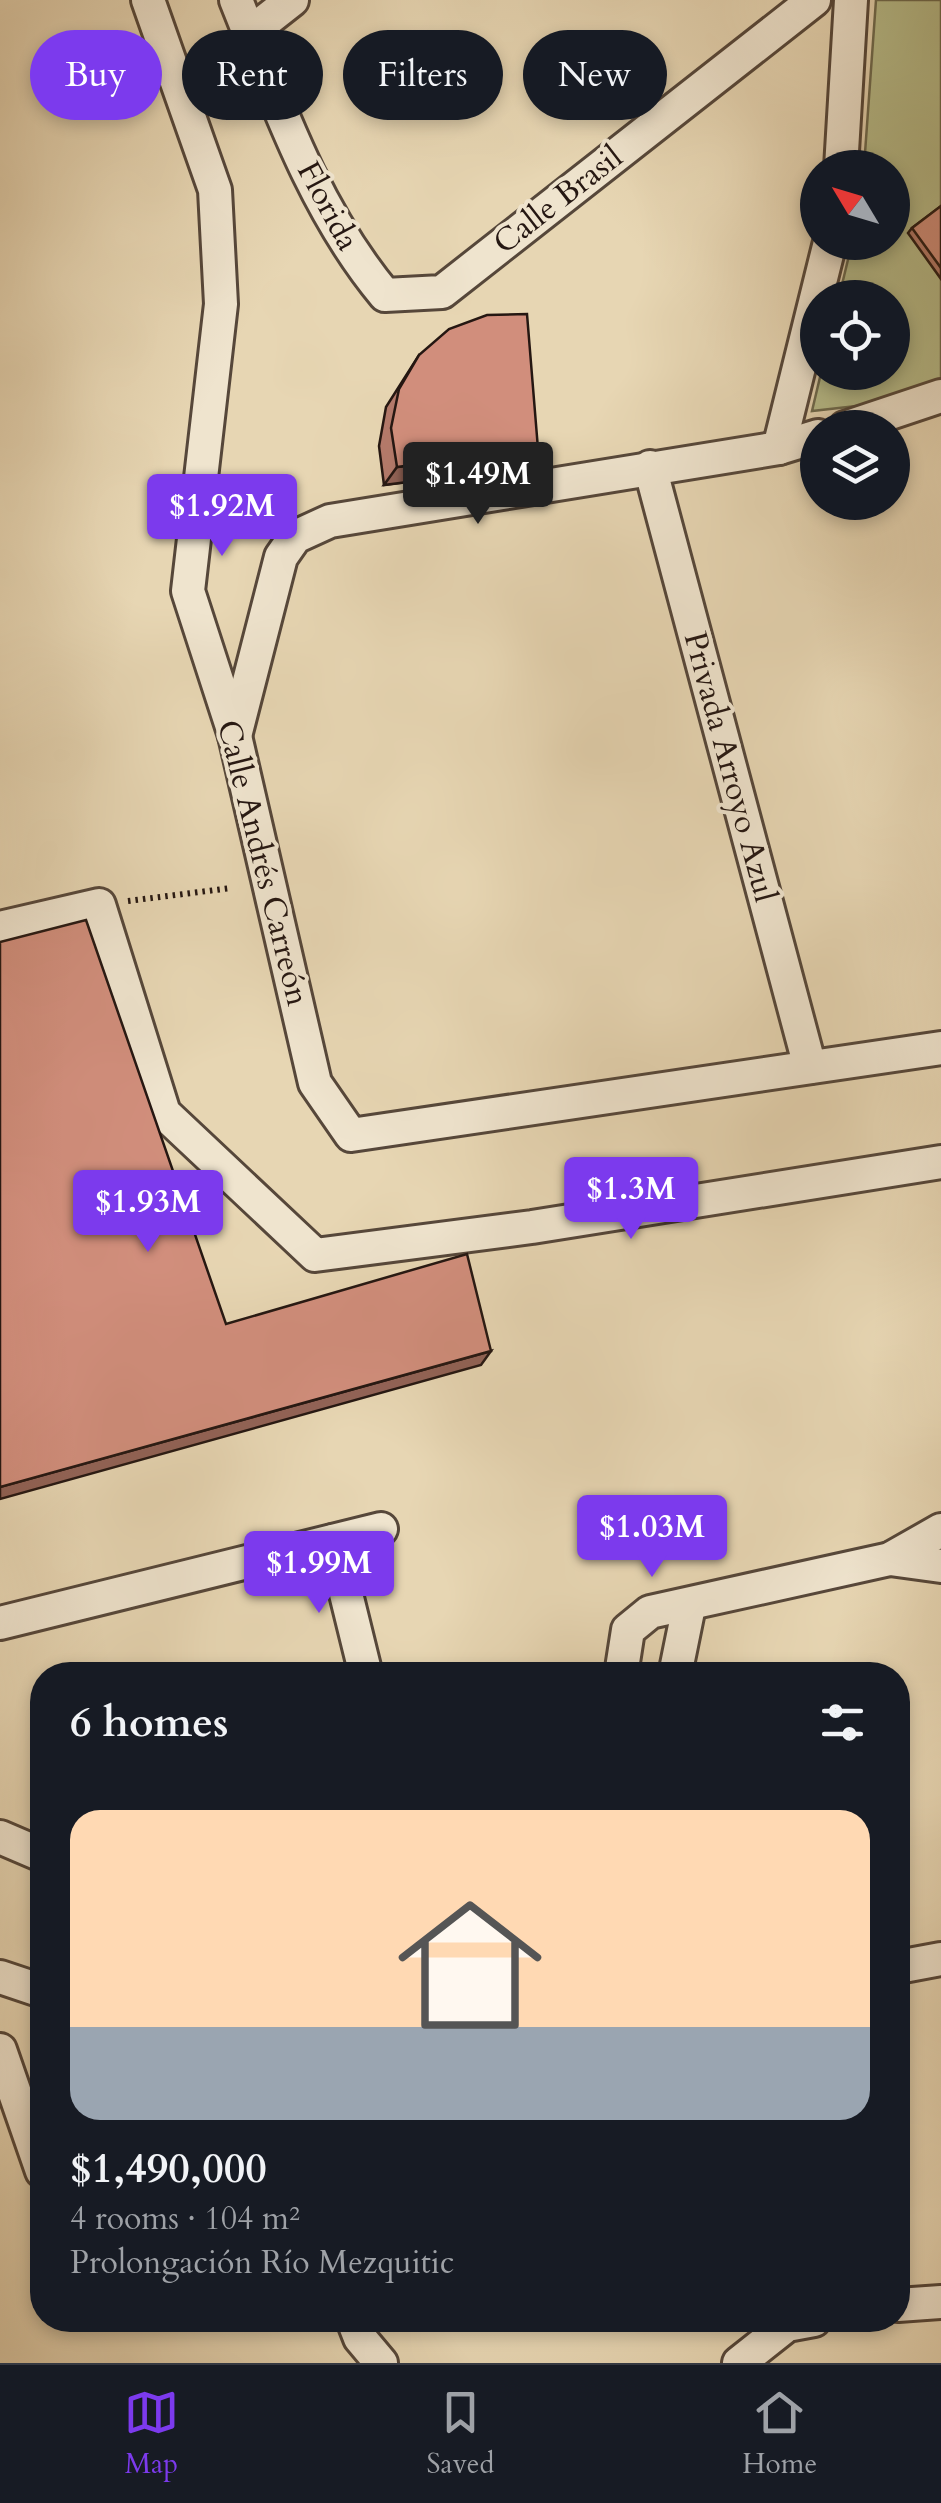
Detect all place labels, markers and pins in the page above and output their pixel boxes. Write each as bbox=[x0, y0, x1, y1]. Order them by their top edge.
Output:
pin: $1.49M bbox=[397, 442, 559, 527]
pin: $1.92M bbox=[141, 474, 303, 559]
pin: $1.3M bbox=[561, 1157, 701, 1242]
pin: $1.93M bbox=[67, 1170, 229, 1255]
pin: $1.03M bbox=[571, 1495, 733, 1580]
pin: $1.99M bbox=[238, 1531, 400, 1616]

